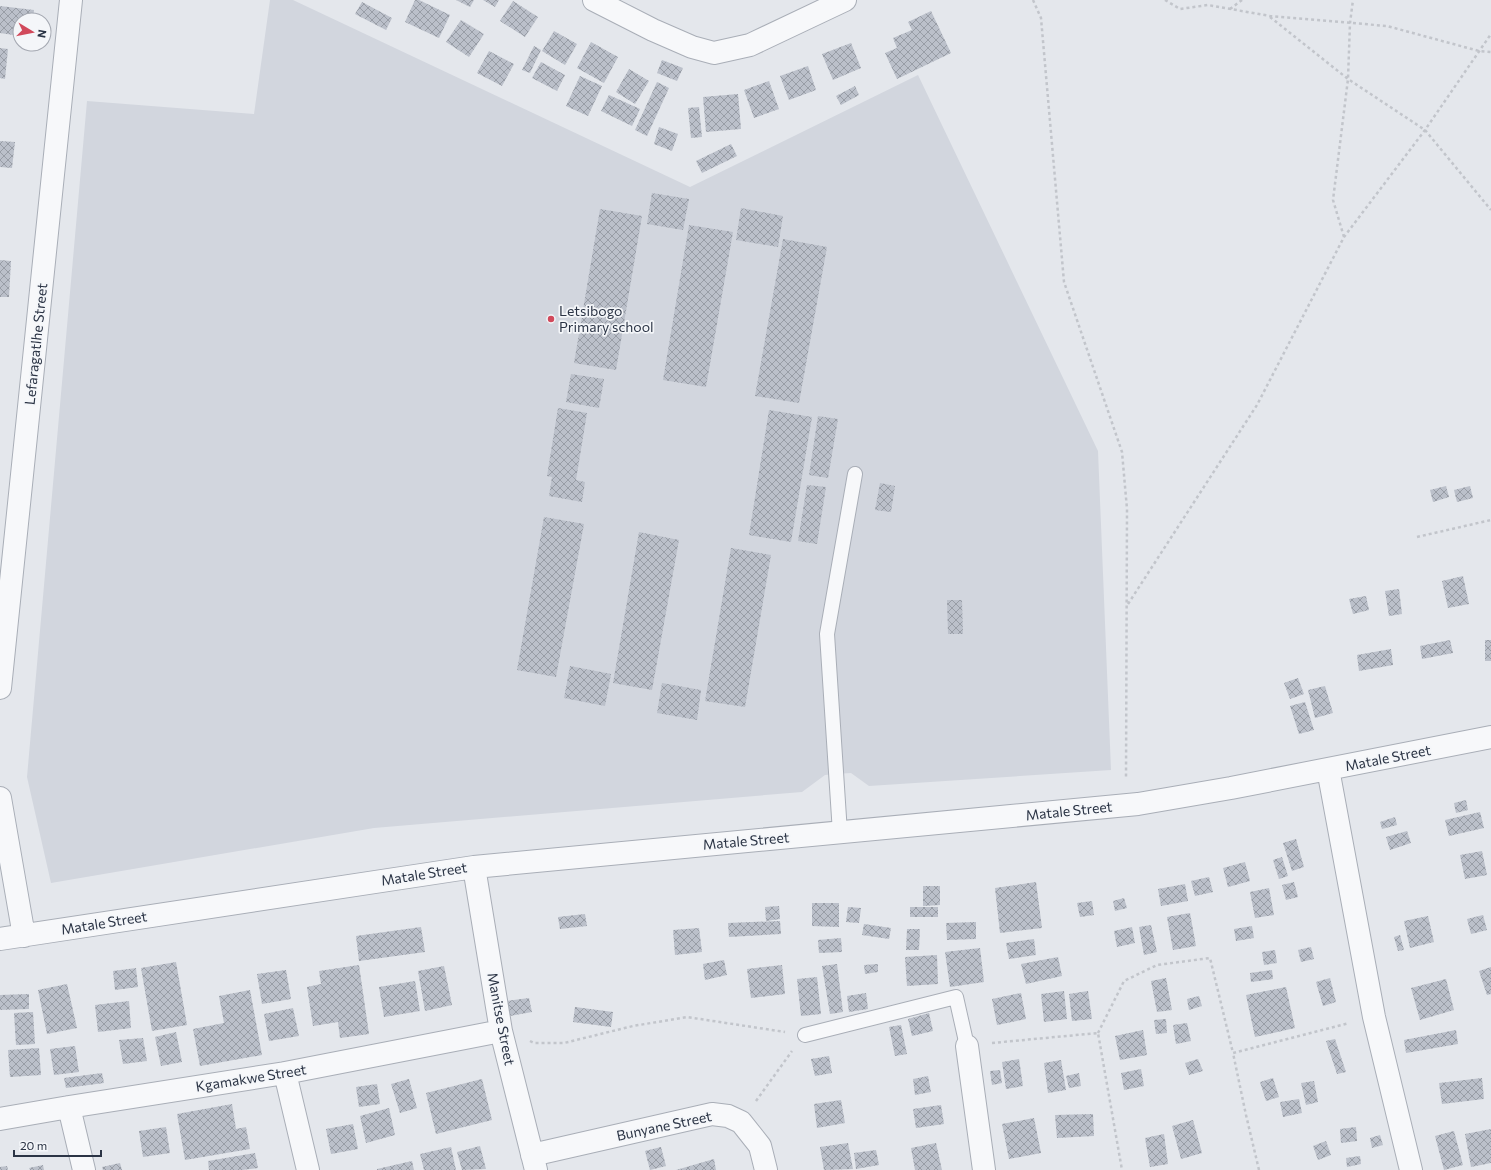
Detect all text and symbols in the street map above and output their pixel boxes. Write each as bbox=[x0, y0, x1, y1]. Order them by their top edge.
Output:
north arrow bbox=[12, 12, 52, 52]
text: N bbox=[35, 29, 49, 39]
street label: Lefaragatlhe Street bbox=[21, 282, 50, 406]
place label: Letsibogo Primary school bbox=[559, 302, 654, 335]
marker: Letsibogo Primary school bbox=[546, 314, 556, 324]
street label: Matale Street bbox=[1344, 741, 1432, 774]
street label: Matale Street bbox=[1025, 797, 1113, 823]
street label: Matale Street bbox=[702, 828, 790, 853]
street label: Matale Street bbox=[380, 858, 468, 889]
street label: Matale Street bbox=[60, 907, 148, 938]
street label: Manitse Street bbox=[484, 971, 519, 1067]
street label: Kgamakwe Street bbox=[194, 1060, 308, 1095]
street label: Bunyane Street bbox=[615, 1107, 713, 1144]
scale bar bbox=[14, 1132, 101, 1158]
text: 20 m bbox=[20, 1138, 47, 1152]

